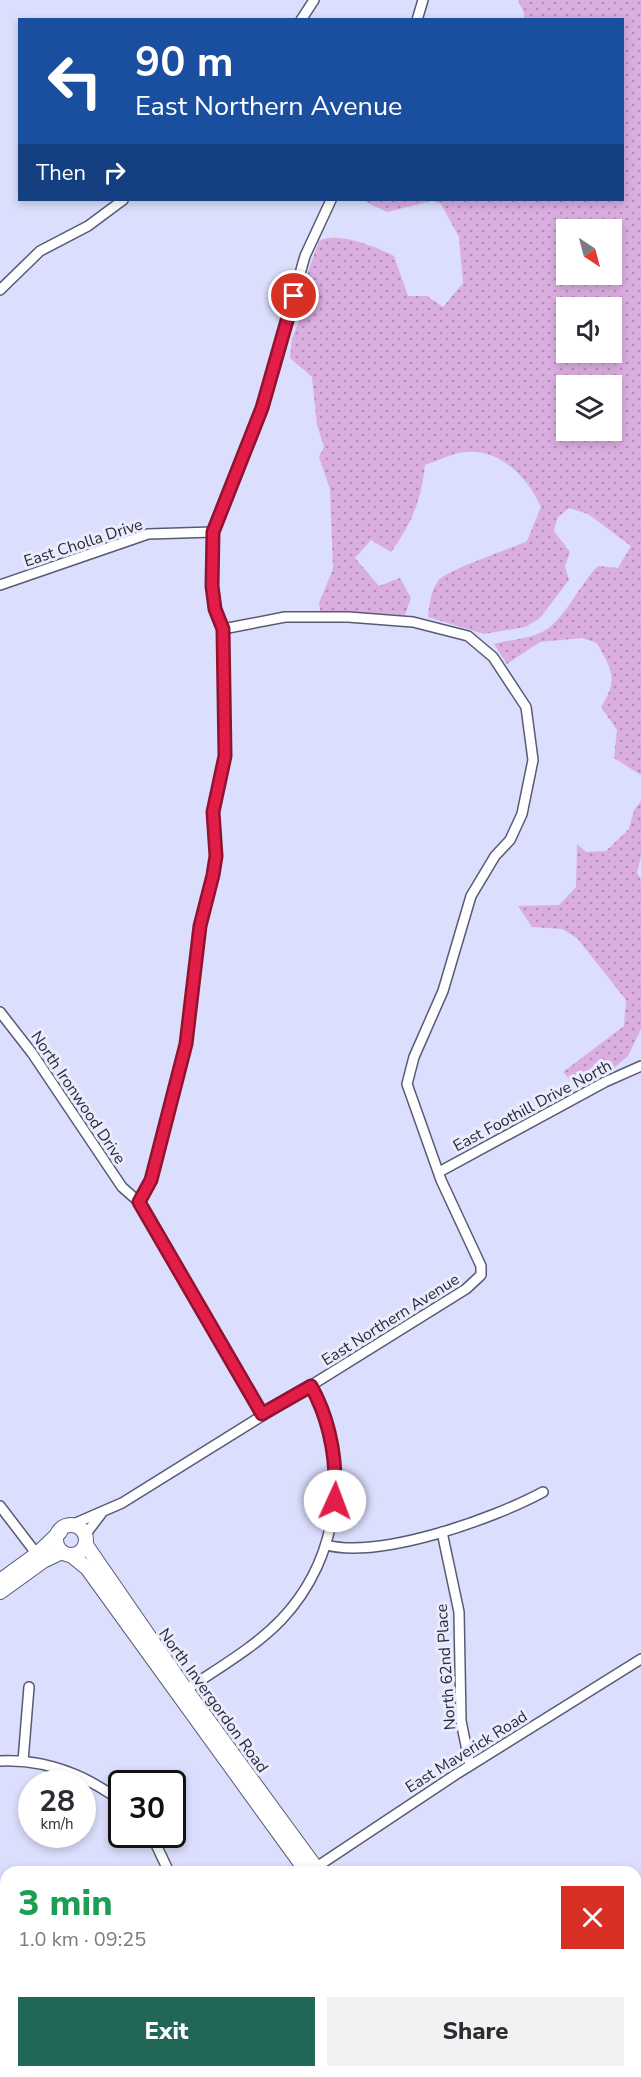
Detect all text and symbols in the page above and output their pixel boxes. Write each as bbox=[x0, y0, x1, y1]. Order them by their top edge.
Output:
text: 90 m bbox=[135, 34, 234, 91]
icon: left bbox=[36, 42, 114, 120]
text: East Northern Avenue bbox=[135, 88, 402, 125]
icon: right bbox=[98, 156, 131, 189]
text: Then bbox=[36, 158, 86, 188]
north arrow bbox=[556, 219, 622, 285]
map controls bbox=[556, 219, 622, 441]
pin bbox=[268, 270, 319, 321]
icon: arrive bbox=[277, 279, 310, 312]
button: sound bbox=[556, 297, 622, 363]
button: layers bbox=[556, 375, 622, 441]
street label: East Cholla Drive bbox=[21, 513, 146, 573]
street label: North Ironwood Drive bbox=[25, 1027, 131, 1168]
street label: East Foothill Drive North bbox=[449, 1055, 616, 1157]
street label: East Northern Avenue bbox=[317, 1269, 464, 1371]
position arrow bbox=[303, 1469, 367, 1533]
street label: North 62nd Place bbox=[431, 1603, 461, 1731]
street label: North Invergordon Road bbox=[153, 1624, 273, 1777]
street label: East Maverick Road bbox=[401, 1705, 532, 1798]
speed limit sign: 30 bbox=[108, 1770, 186, 1848]
text: 28 bbox=[39, 1781, 75, 1822]
text: km/h bbox=[40, 1814, 74, 1834]
text: 3 min bbox=[18, 1879, 113, 1928]
button: close bbox=[561, 1886, 624, 1949]
text: 1.0 km · 09:25 bbox=[18, 1926, 146, 1953]
button: Exit bbox=[18, 1997, 315, 2066]
button: Share bbox=[327, 1997, 624, 2066]

